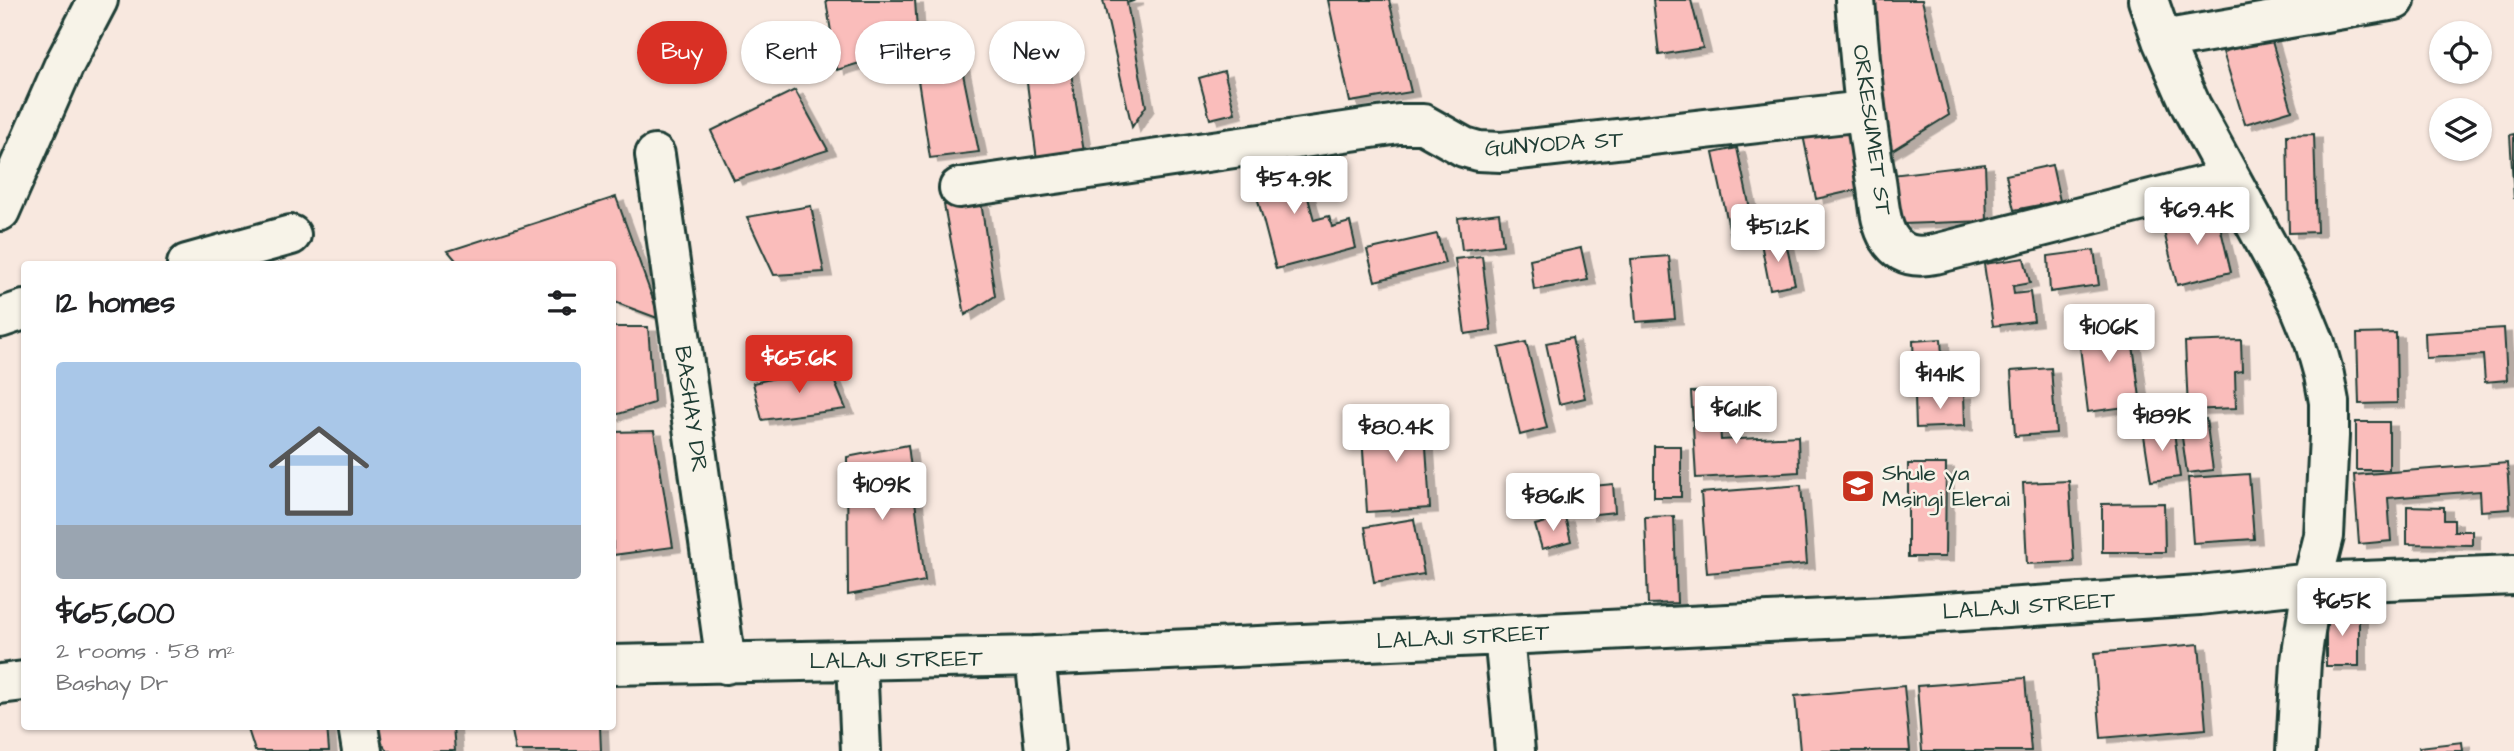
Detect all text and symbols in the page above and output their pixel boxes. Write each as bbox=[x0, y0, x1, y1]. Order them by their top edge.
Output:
chip: Buy bbox=[637, 21, 727, 84]
chip: Rent bbox=[741, 21, 841, 84]
chip: Filters bbox=[855, 21, 975, 84]
chip: New bbox=[989, 21, 1085, 84]
map controls bbox=[2429, 21, 2492, 161]
button: locate bbox=[2429, 21, 2492, 84]
street label: ORKESUMET ST bbox=[1844, 42, 1900, 218]
button: layers bbox=[2429, 98, 2492, 161]
street label: GUNYODA ST bbox=[1484, 123, 1625, 165]
pin: $54.9K bbox=[1237, 156, 1351, 216]
text: $54.9K bbox=[1257, 163, 1332, 195]
pin: $69.4K bbox=[2140, 188, 2254, 247]
text: $69.4K bbox=[2160, 194, 2234, 226]
pin: $51.2K bbox=[1721, 204, 1835, 264]
text: $51.2K bbox=[1747, 211, 1809, 243]
text: 12 homes bbox=[56, 282, 175, 324]
icon: filters bbox=[543, 284, 581, 322]
pin: $106K bbox=[2060, 304, 2158, 364]
text: $106K bbox=[2080, 311, 2138, 343]
pin: $65.6K bbox=[742, 336, 856, 395]
text: $65.6K bbox=[761, 342, 837, 374]
street label: BASHAY DR bbox=[666, 344, 716, 474]
pin: $141K bbox=[1891, 352, 1989, 411]
text: $141K bbox=[1916, 358, 1964, 390]
pin: $61.1K bbox=[1679, 386, 1793, 446]
text: $61.1K bbox=[1711, 393, 1761, 425]
pin: $189K bbox=[2113, 393, 2211, 453]
text: $189K bbox=[2133, 400, 2191, 432]
pin: $80.4K bbox=[1339, 405, 1453, 464]
icon: home bbox=[256, 408, 382, 534]
text: $80.4K bbox=[1358, 411, 1434, 443]
place label: Shule ya Msingi Elerai bbox=[1882, 457, 2010, 516]
pin: $109K bbox=[833, 462, 931, 522]
school or university icon: Shule ya Msingi Elerai bbox=[1839, 467, 1877, 505]
text: $109K bbox=[853, 469, 911, 501]
pin: $86.1K bbox=[1496, 474, 1610, 533]
text: $86.1K bbox=[1522, 480, 1584, 512]
pin: $65K bbox=[2301, 578, 2383, 638]
street label: LALAJI STREET bbox=[1941, 584, 2117, 628]
text: $65K bbox=[2313, 585, 2371, 617]
text: $65,600 bbox=[56, 593, 175, 635]
street label: LALAJI STREET bbox=[1376, 616, 1551, 658]
text: 2 rooms · 58 m² bbox=[56, 635, 235, 667]
street label: LALAJI STREET bbox=[809, 642, 984, 678]
text: Bashay Dr bbox=[56, 667, 168, 699]

